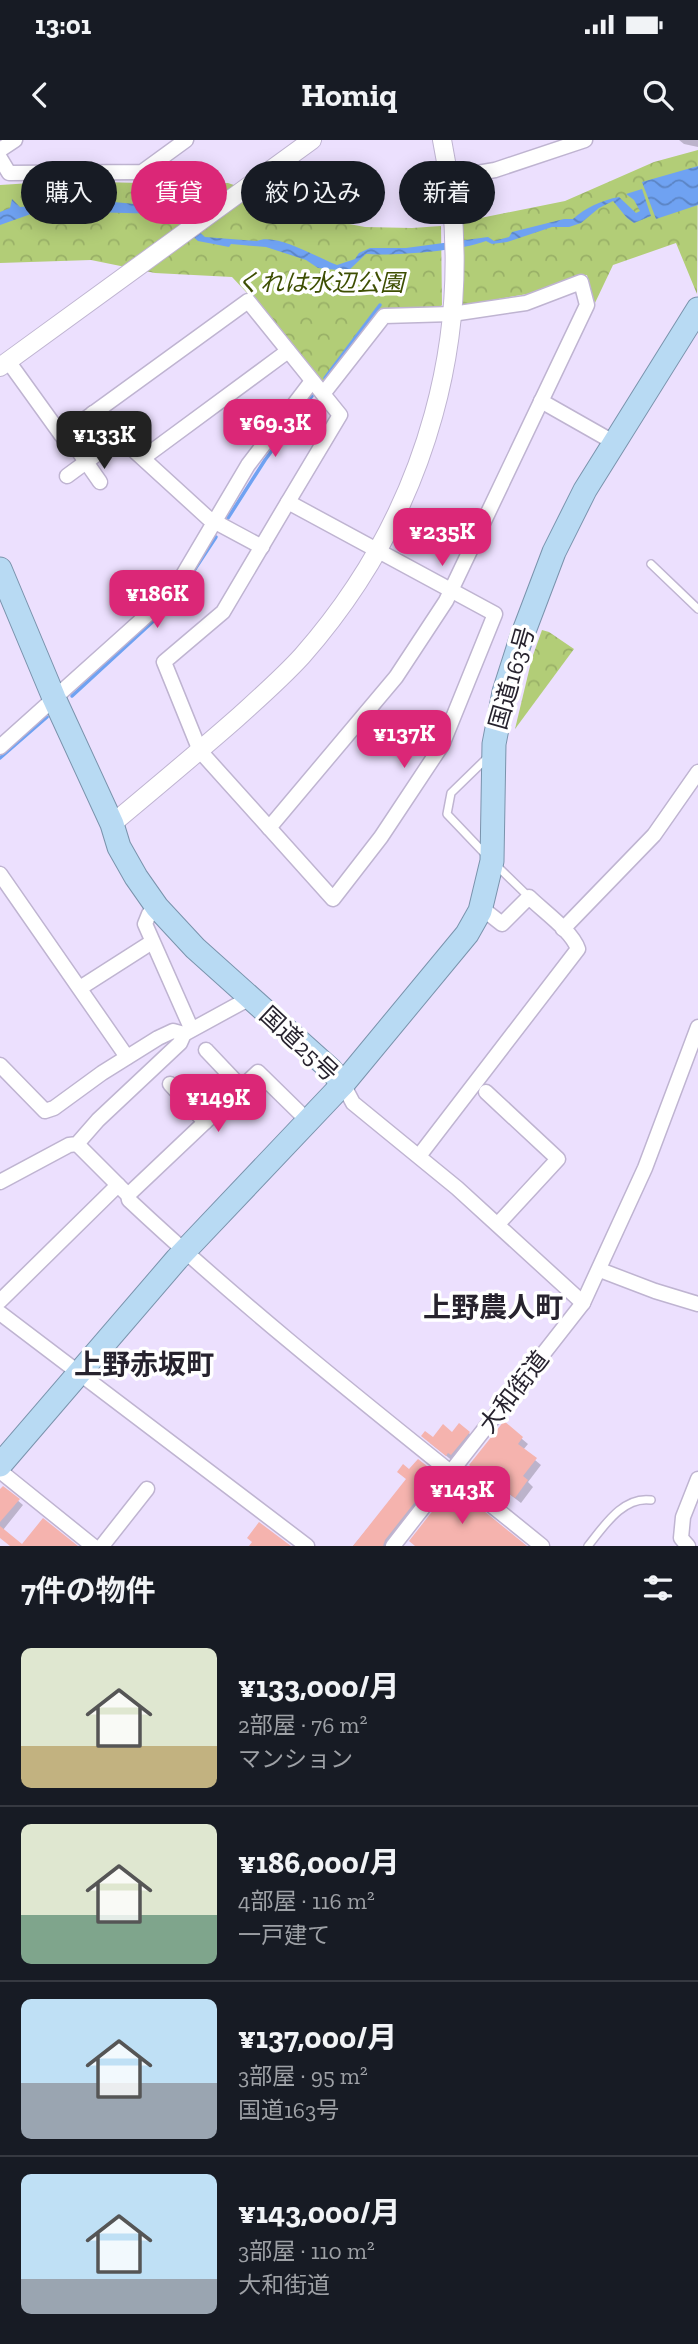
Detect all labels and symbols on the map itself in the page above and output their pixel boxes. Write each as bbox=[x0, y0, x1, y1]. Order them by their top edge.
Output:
park label: くれは水辺公園 bbox=[236, 268, 407, 297]
pin: ¥69.3K bbox=[218, 400, 332, 459]
pin: ¥133K bbox=[55, 412, 153, 471]
pin: ¥235K bbox=[393, 508, 491, 568]
pin: ¥186K bbox=[108, 570, 206, 630]
street label: 国道163号 bbox=[483, 623, 540, 733]
pin: ¥137K bbox=[355, 710, 453, 770]
street label: 国道25号 bbox=[254, 1000, 345, 1087]
pin: ¥149K bbox=[169, 1074, 267, 1134]
district label: 上野農人町 bbox=[423, 1291, 563, 1324]
street label: 大和街道 bbox=[473, 1345, 555, 1438]
district label: 上野赤坂町 bbox=[74, 1348, 214, 1381]
pin: ¥143K bbox=[413, 1466, 511, 1526]

